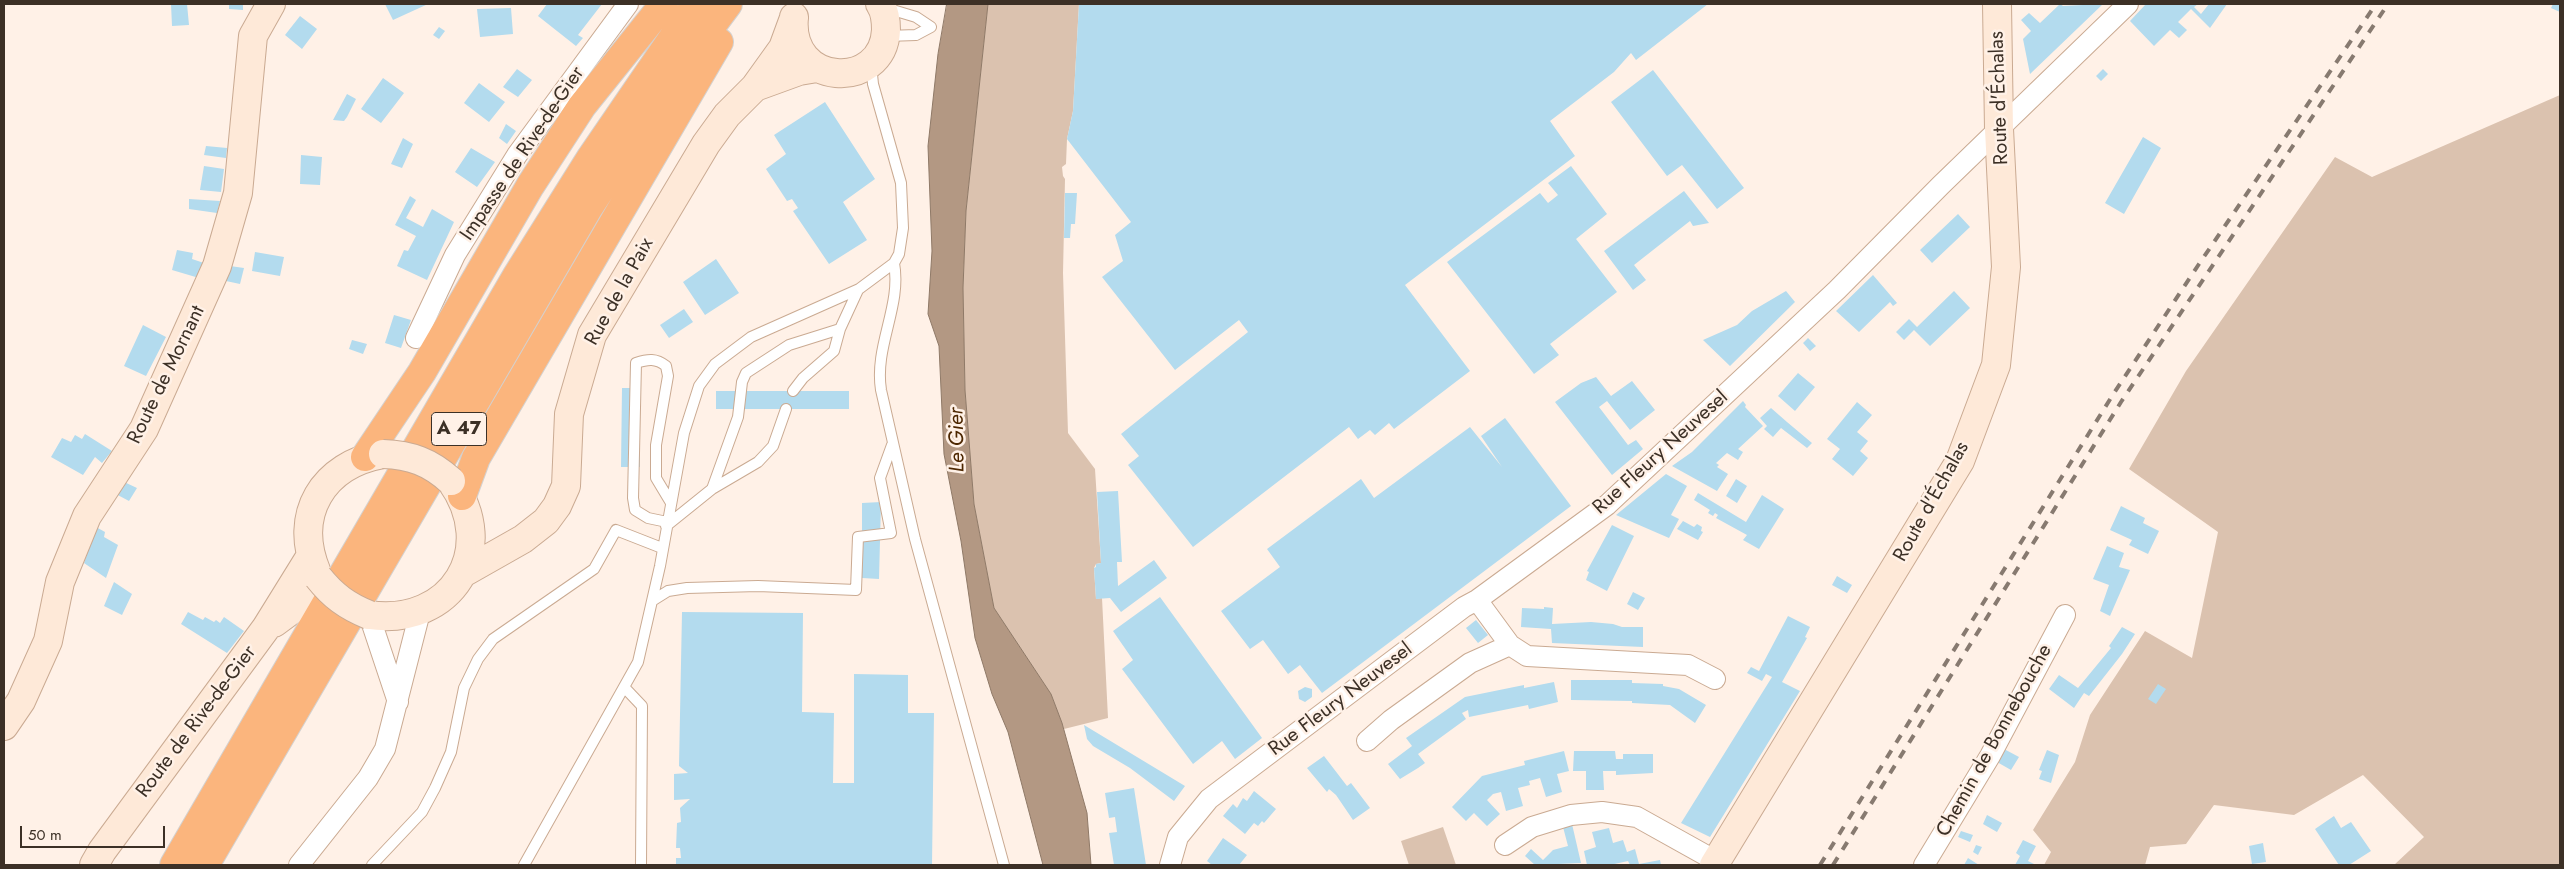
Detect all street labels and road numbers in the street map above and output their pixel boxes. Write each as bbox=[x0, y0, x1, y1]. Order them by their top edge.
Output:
street label: Route d'Échalas bbox=[1986, 31, 2014, 165]
street label: Impasse de Rive-de-Gier bbox=[456, 62, 590, 246]
street label: Rue de la Paix bbox=[581, 234, 659, 350]
street label: Route de Mornant bbox=[123, 302, 211, 448]
street label: Rue Fleury Neuvesel bbox=[1588, 386, 1734, 520]
road number: A 47 bbox=[432, 412, 486, 446]
street label: Route d'Échalas bbox=[1889, 438, 1975, 566]
street label: Rue Fleury Neuvesel bbox=[1264, 638, 1418, 762]
street label: Route de Rive-de-Gier bbox=[132, 641, 262, 803]
street label: Chemin de Bonnebouche bbox=[1932, 641, 2058, 841]

